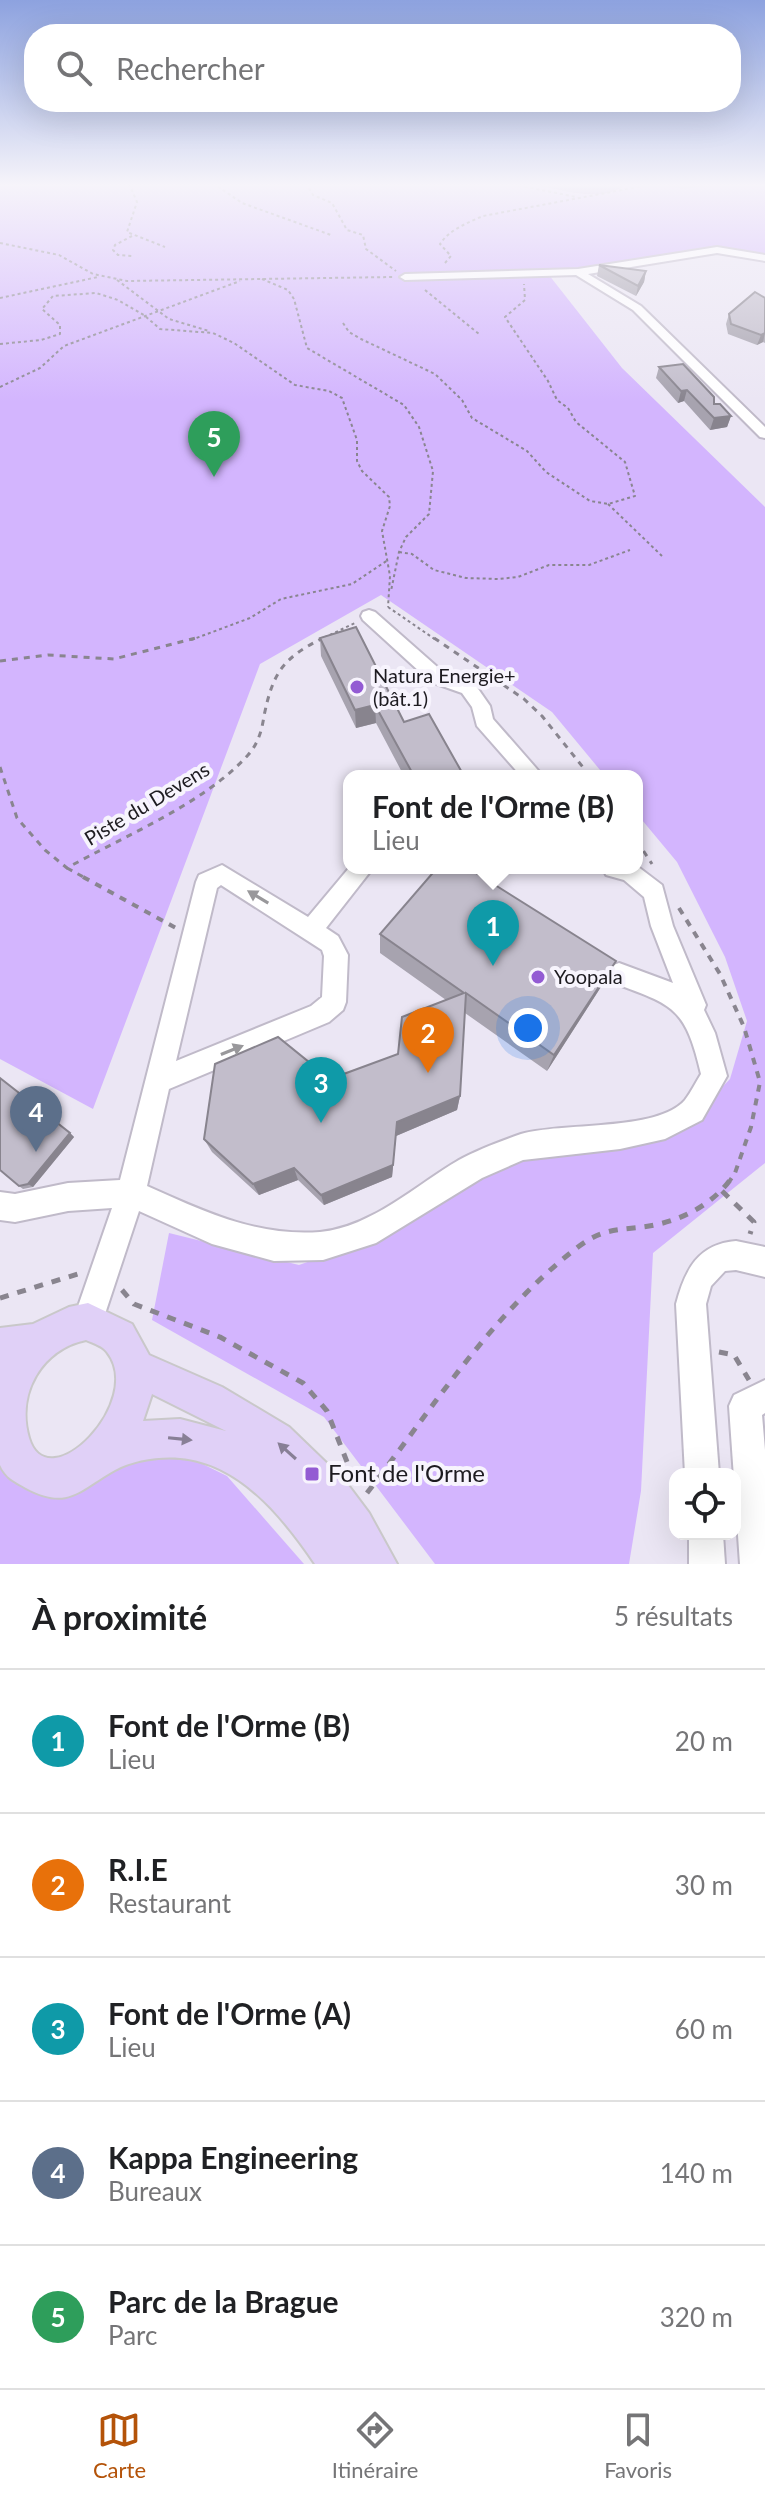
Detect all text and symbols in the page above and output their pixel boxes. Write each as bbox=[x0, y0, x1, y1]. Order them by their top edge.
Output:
search box bbox=[24, 24, 741, 112]
icon: search bbox=[52, 46, 96, 90]
text: Rechercher bbox=[116, 50, 265, 86]
pin: 5 bbox=[188, 411, 240, 477]
place label: Natura Energie+ (bât.1) bbox=[373, 663, 516, 710]
marker: Natura Energie+ (bât.1) bbox=[348, 678, 366, 696]
street label: Piste du Devens bbox=[80, 756, 213, 850]
popup bbox=[343, 770, 643, 874]
text: Font de l'Orme (B) bbox=[372, 788, 614, 824]
text: Lieu bbox=[372, 824, 420, 856]
one-way arrow bbox=[247, 890, 268, 905]
pin: 1 bbox=[467, 900, 519, 966]
place label: Yoopala bbox=[554, 964, 623, 988]
marker: Yoopala bbox=[529, 968, 547, 986]
pin: 2 bbox=[402, 1007, 454, 1073]
your location bbox=[508, 1008, 548, 1048]
one-way arrow bbox=[220, 1044, 244, 1057]
pin: 3 bbox=[295, 1057, 347, 1123]
pin: 4 bbox=[10, 1086, 62, 1152]
one-way arrow bbox=[167, 1432, 192, 1445]
one-way arrow bbox=[277, 1443, 296, 1461]
place label: Font de l'Orme bbox=[328, 1458, 485, 1487]
marker: Font de l'Orme bbox=[303, 1465, 321, 1483]
map controls bbox=[669, 1468, 741, 1540]
button: locate bbox=[669, 1468, 741, 1540]
text: À proximité bbox=[32, 1596, 207, 1637]
text: 5 résultats bbox=[614, 1600, 733, 1632]
text: Font de l'Orme (B) bbox=[108, 1707, 350, 1743]
text: 1 bbox=[50, 1725, 66, 1757]
text: 20 m bbox=[675, 1725, 733, 1757]
text: Lieu bbox=[108, 1743, 156, 1775]
text: R.I.E bbox=[108, 1851, 168, 1887]
text: 2 bbox=[50, 1869, 66, 1901]
text: 30 m bbox=[675, 1869, 733, 1901]
text: Restaurant bbox=[108, 1887, 231, 1919]
text: Font de l'Orme (A) bbox=[108, 1995, 351, 2031]
text: 3 bbox=[50, 2013, 66, 2045]
text: 60 m bbox=[675, 2013, 733, 2045]
text: Lieu bbox=[108, 2031, 156, 2063]
text: Kappa Engineering bbox=[108, 2139, 358, 2175]
text: 4 bbox=[50, 2157, 66, 2189]
text: 140 m bbox=[660, 2157, 733, 2189]
text: Bureaux bbox=[108, 2175, 202, 2207]
text: Parc de la Brague bbox=[108, 2283, 339, 2319]
text: 5 bbox=[50, 2301, 66, 2333]
text: 320 m bbox=[660, 2301, 733, 2333]
text: Parc bbox=[108, 2319, 157, 2351]
tab: Carte bbox=[93, 2408, 146, 2483]
tab: Itinéraire bbox=[332, 2408, 418, 2483]
tab: Favoris bbox=[604, 2408, 672, 2483]

